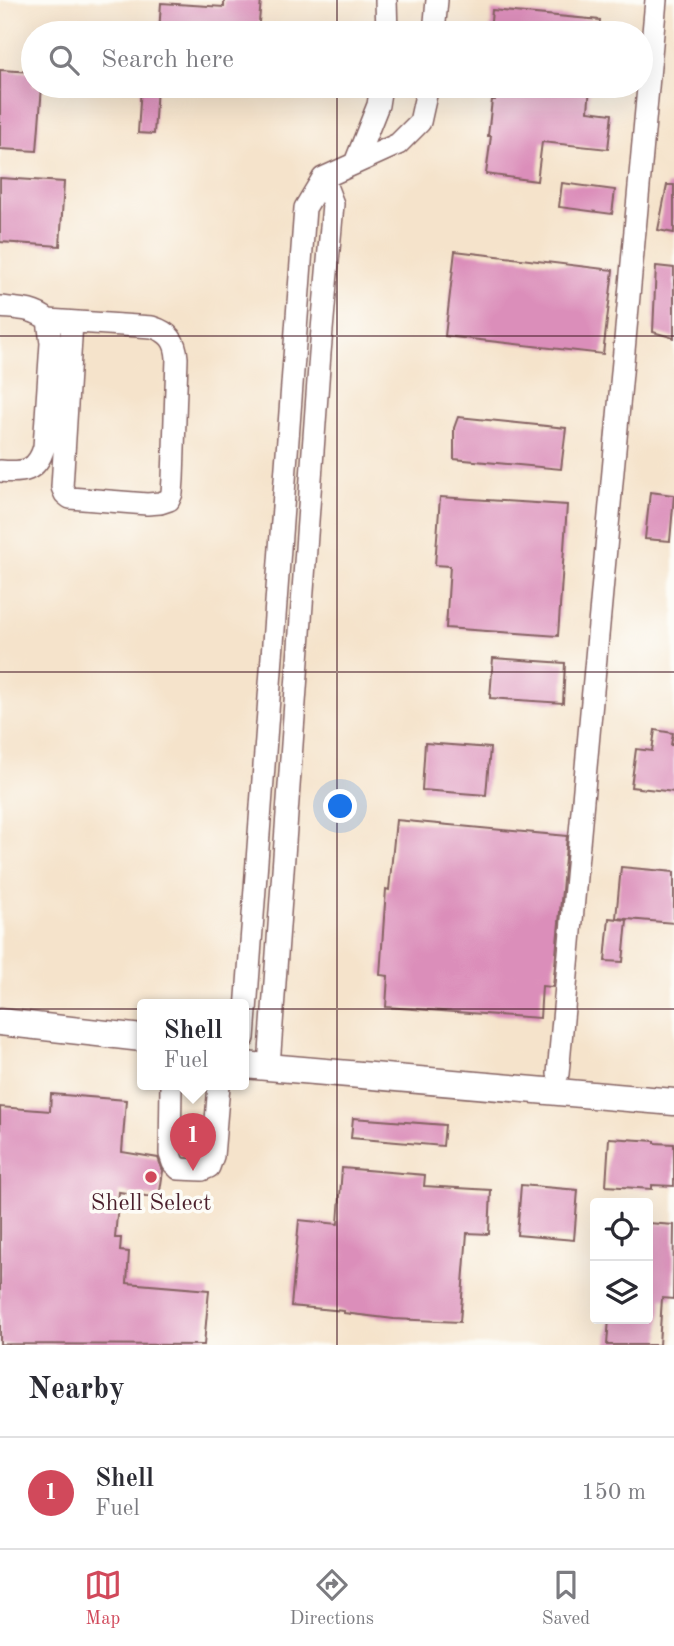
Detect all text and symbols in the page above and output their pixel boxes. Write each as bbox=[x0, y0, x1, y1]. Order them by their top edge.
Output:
search box bbox=[21, 21, 653, 98]
icon: search bbox=[45, 41, 83, 79]
text: Search here bbox=[101, 47, 234, 73]
your location bbox=[323, 789, 357, 823]
popup bbox=[137, 999, 249, 1090]
text: Shell bbox=[164, 1018, 222, 1044]
text: Fuel bbox=[164, 1049, 208, 1072]
pin: 1 bbox=[170, 1113, 216, 1171]
marker: Shell Select bbox=[143, 1169, 159, 1185]
place label: Shell Select bbox=[91, 1192, 211, 1216]
map controls bbox=[590, 1198, 653, 1324]
button: locate bbox=[590, 1198, 653, 1261]
button: layers bbox=[590, 1261, 653, 1324]
text: Nearby bbox=[28, 1375, 125, 1405]
text: Shell bbox=[95, 1466, 154, 1492]
text: 1 bbox=[44, 1481, 58, 1504]
text: 150 m bbox=[581, 1481, 646, 1504]
text: Fuel bbox=[95, 1497, 140, 1520]
tab: Map bbox=[84, 1566, 122, 1631]
tab: Directions bbox=[290, 1566, 374, 1631]
tab: Saved bbox=[542, 1566, 590, 1631]

